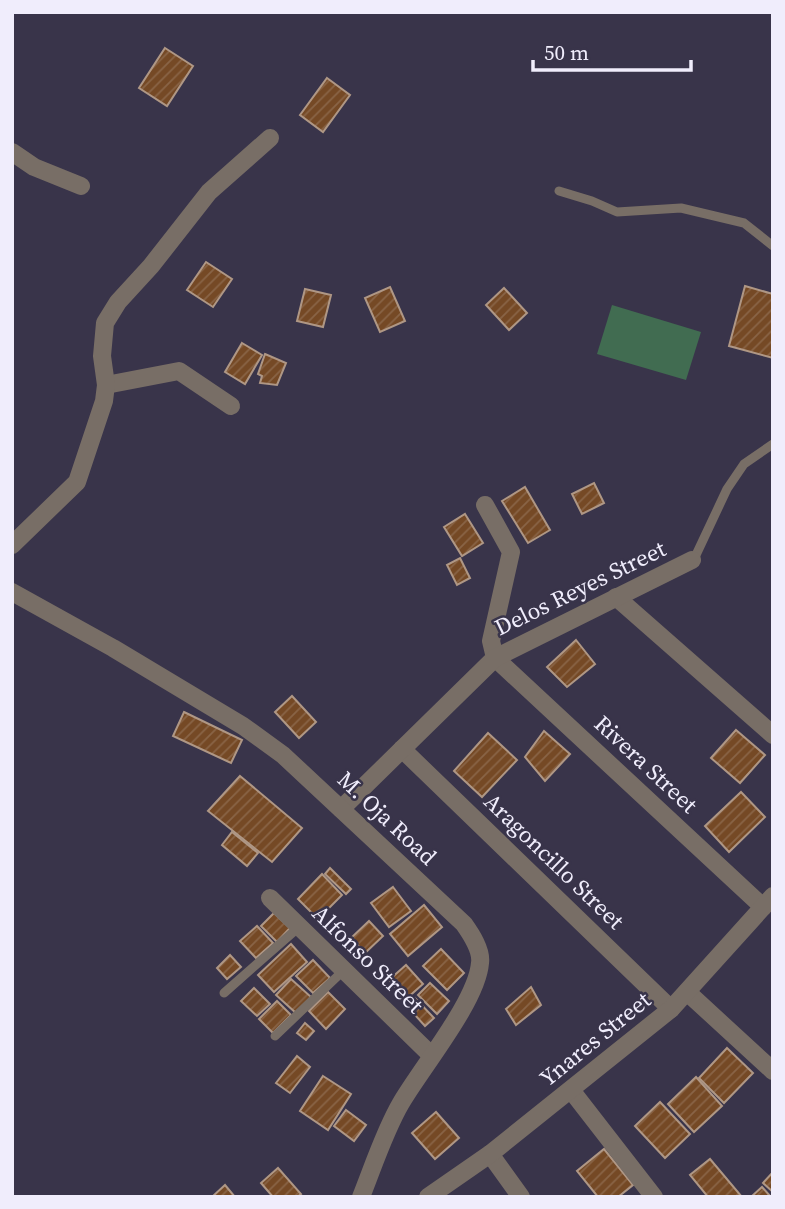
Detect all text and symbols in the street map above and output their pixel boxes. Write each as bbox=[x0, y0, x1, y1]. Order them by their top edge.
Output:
scale bar bbox=[533, 28, 690, 72]
text: 50 m bbox=[544, 38, 589, 67]
street label: Delos Reyes Street bbox=[489, 532, 671, 643]
street label: Rivera Street bbox=[587, 708, 705, 821]
street label: M. Oja Road bbox=[330, 764, 444, 872]
street label: Aragoncillo Street bbox=[477, 786, 632, 937]
street label: Alfonso Street bbox=[305, 898, 431, 1021]
street label: Ynares Street bbox=[533, 984, 658, 1094]

